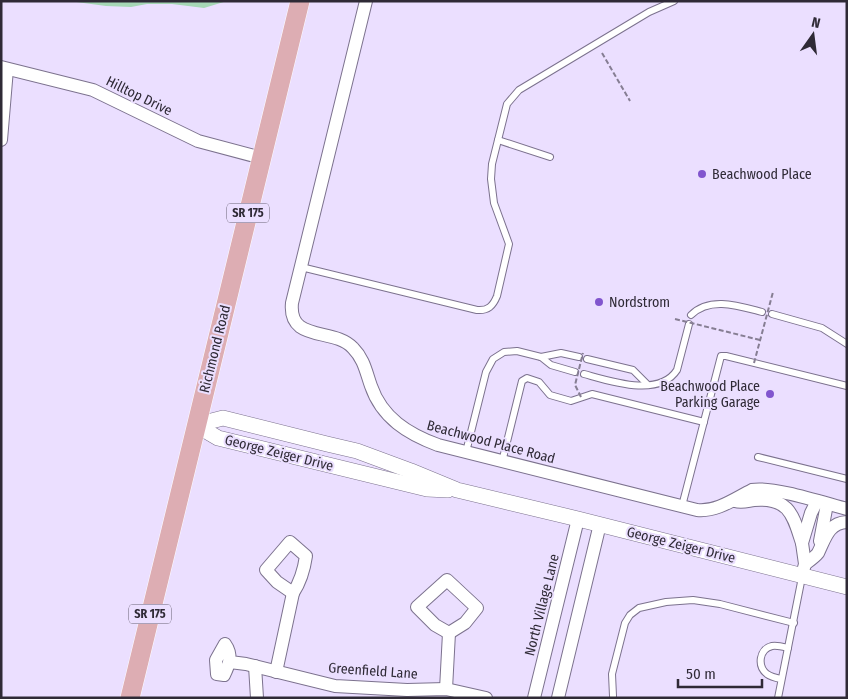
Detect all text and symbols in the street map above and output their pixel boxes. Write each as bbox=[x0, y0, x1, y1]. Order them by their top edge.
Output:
north arrow bbox=[788, 10, 838, 60]
text: N bbox=[810, 14, 822, 32]
street label: Hilltop Drive bbox=[103, 73, 175, 119]
place label: Beachwood Place bbox=[712, 166, 812, 183]
marker: Beachwood Place bbox=[696, 168, 708, 180]
road number: SR 175 bbox=[227, 204, 269, 222]
place label: Nordstrom bbox=[609, 294, 670, 311]
marker: Nordstrom bbox=[593, 296, 605, 308]
street label: Richmond Road bbox=[196, 303, 234, 395]
place label: Beachwood Place Parking Garage bbox=[660, 378, 760, 411]
marker: Beachwood Place Parking Garage bbox=[764, 388, 776, 400]
street label: Beachwood Place Road bbox=[425, 417, 557, 467]
street label: George Zeiger Drive bbox=[223, 431, 335, 475]
street label: George Zeiger Drive bbox=[625, 523, 737, 567]
street label: North Village Lane bbox=[521, 552, 563, 658]
road number: SR 175 bbox=[129, 604, 171, 624]
scale bar bbox=[678, 656, 762, 688]
street label: Greenfield Lane bbox=[328, 659, 418, 683]
text: 50 m bbox=[686, 665, 716, 683]

